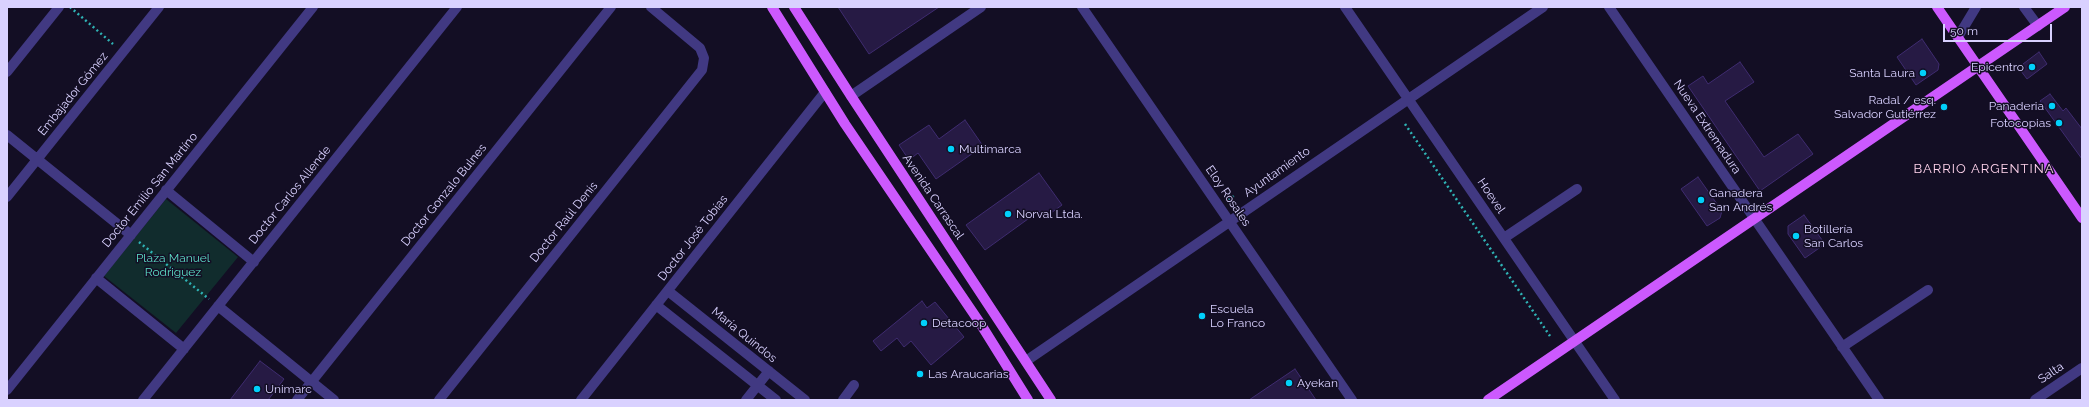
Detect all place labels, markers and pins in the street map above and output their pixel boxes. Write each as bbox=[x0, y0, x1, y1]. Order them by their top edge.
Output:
place label: Epicentro bbox=[1971, 60, 2024, 74]
marker: Epicentro bbox=[2027, 62, 2037, 72]
place label: Santa Laura bbox=[1849, 66, 1915, 80]
marker: Santa Laura bbox=[1918, 68, 1928, 78]
place label: Radal / esq. Salvador Gutiérrez bbox=[1834, 93, 1936, 121]
place label: Panaderia bbox=[1989, 99, 2044, 113]
marker: Panaderia bbox=[2047, 101, 2057, 111]
marker: Radal / esq. Salvador Gutiérrez bbox=[1939, 102, 1949, 112]
place label: Fotocopias bbox=[1990, 116, 2051, 130]
marker: Fotocopias bbox=[2054, 118, 2064, 128]
place label: Multimarca bbox=[959, 142, 1021, 156]
marker: Multimarca bbox=[946, 144, 956, 154]
place label: Ganadera San Andrés bbox=[1709, 186, 1772, 214]
marker: Ganadera San Andrés bbox=[1696, 195, 1706, 205]
place label: Norval Ltda. bbox=[1016, 207, 1083, 221]
marker: Norval Ltda. bbox=[1003, 209, 1013, 219]
place label: Botillería San Carlos bbox=[1804, 222, 1863, 250]
marker: Botillería San Carlos bbox=[1791, 231, 1801, 241]
place label: Escuela Lo Franco bbox=[1210, 302, 1265, 330]
marker: Escuela Lo Franco bbox=[1197, 311, 1207, 321]
place label: Detacoop bbox=[932, 316, 986, 330]
marker: Detacoop bbox=[919, 318, 929, 328]
place label: Las Araucarias bbox=[928, 367, 1009, 381]
marker: Las Araucarias bbox=[915, 369, 925, 379]
place label: Ayekan bbox=[1297, 376, 1338, 390]
marker: Ayekan bbox=[1284, 378, 1294, 388]
place label: Unimarc bbox=[265, 382, 312, 396]
marker: Unimarc bbox=[252, 384, 262, 394]

